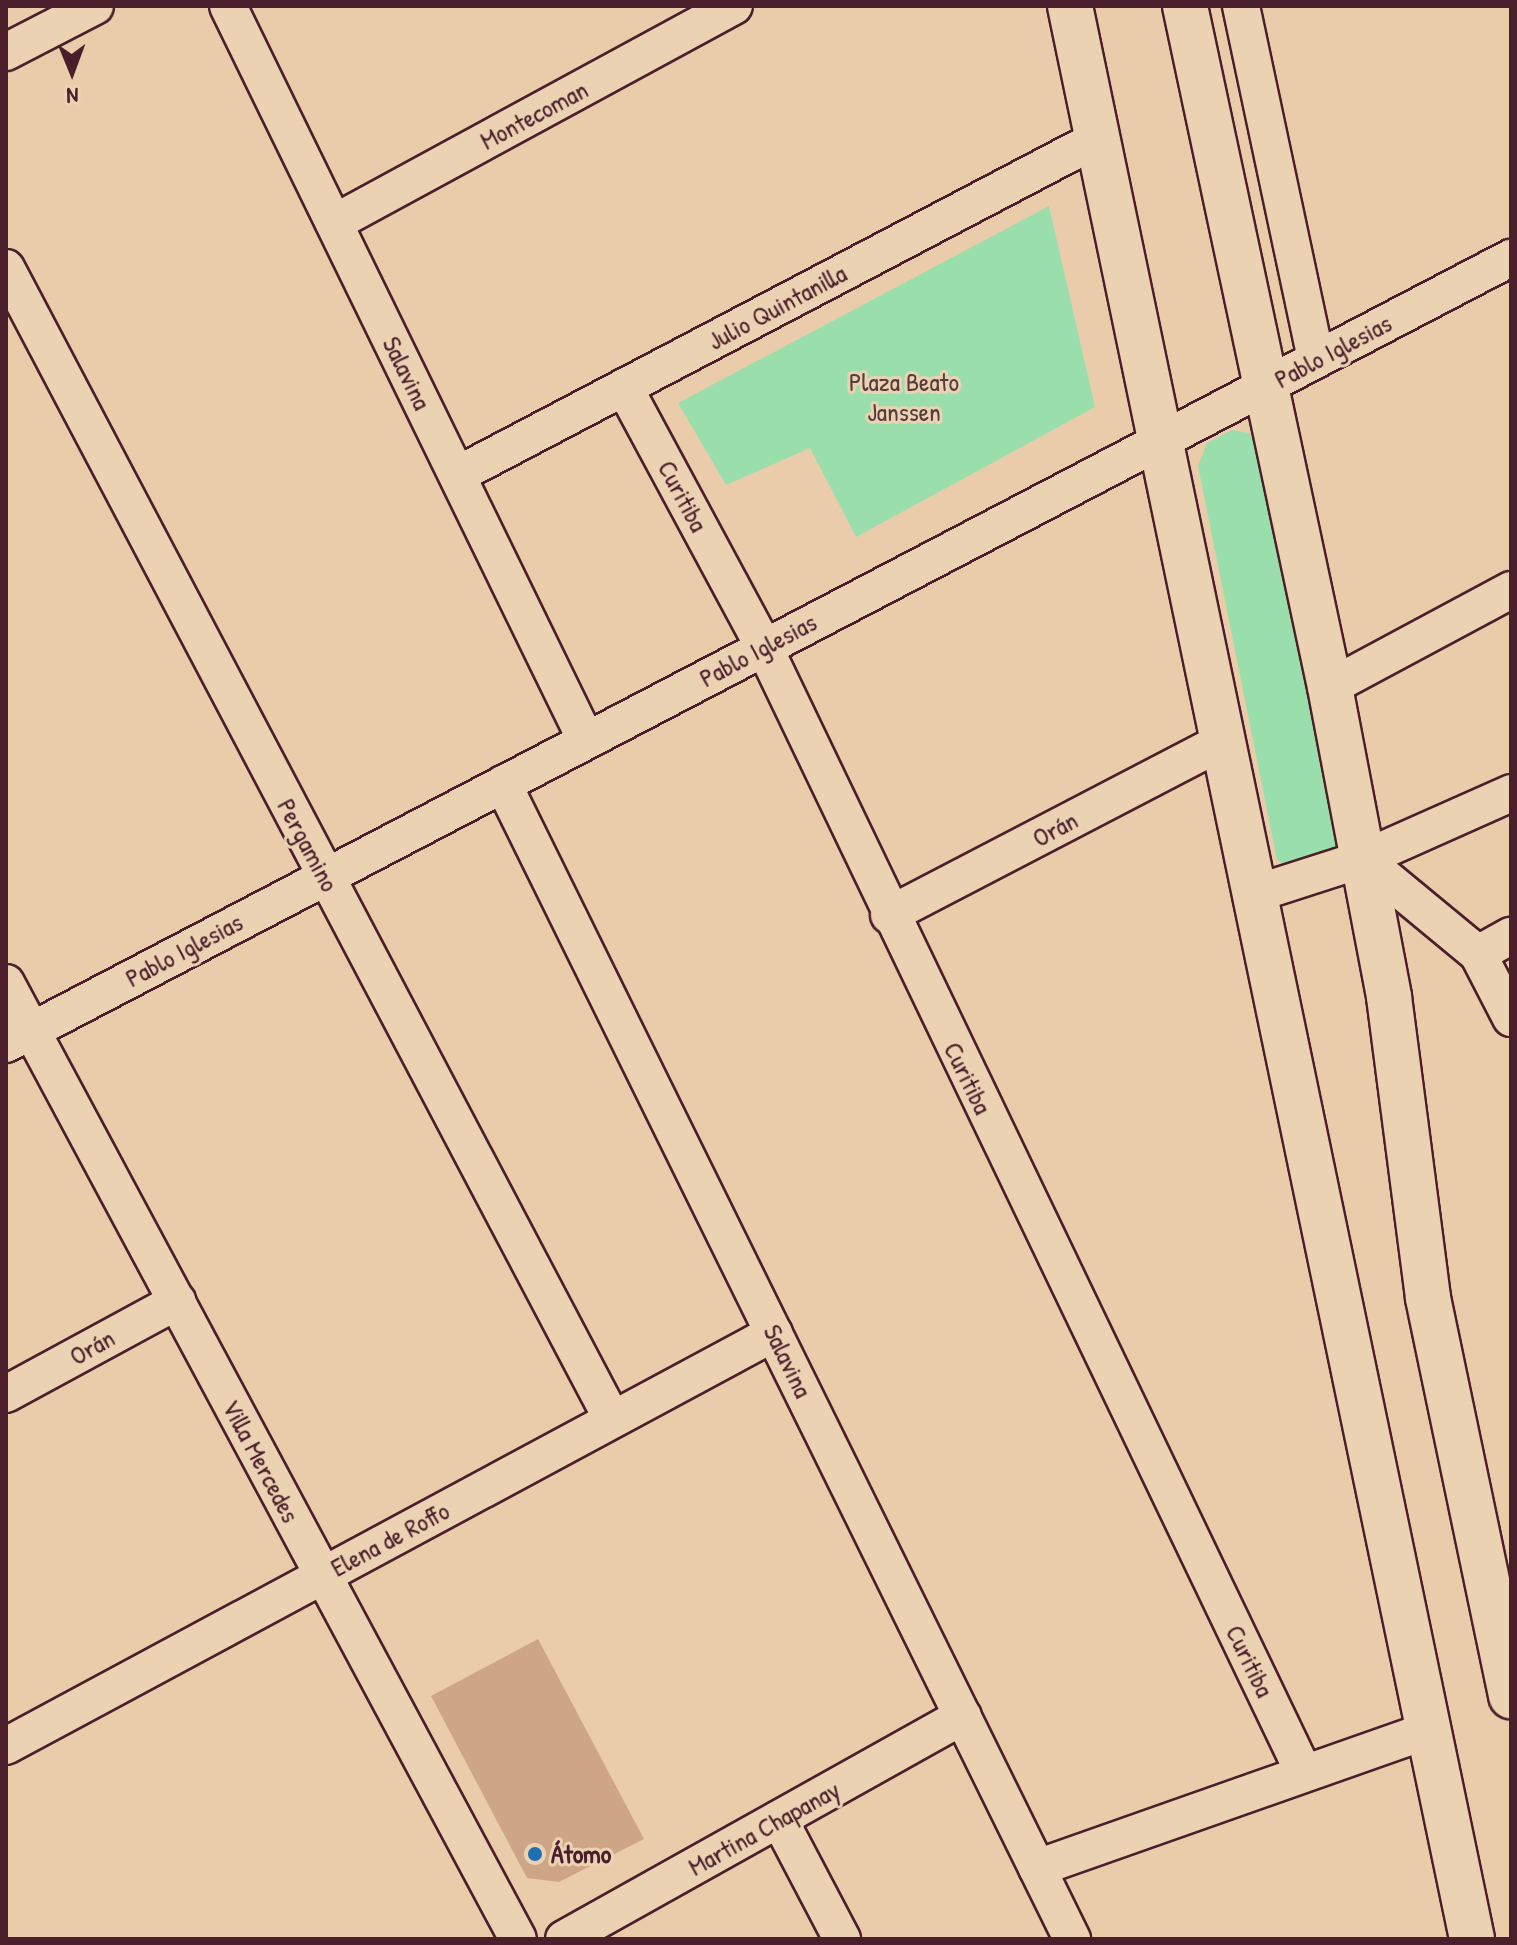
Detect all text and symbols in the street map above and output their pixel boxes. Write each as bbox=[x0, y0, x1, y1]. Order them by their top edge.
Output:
north arrow bbox=[32, 32, 112, 112]
street label: Montecoman bbox=[475, 74, 593, 156]
text: N bbox=[66, 81, 79, 111]
street label: Julio Quintanilla bbox=[702, 257, 852, 357]
street label: Pablo Iglesias bbox=[1269, 307, 1397, 395]
street label: Salavina bbox=[376, 331, 438, 415]
park label: Plaza Beato Janssen bbox=[849, 366, 959, 428]
street label: Curitiba bbox=[651, 455, 715, 537]
street label: Pablo Iglesias bbox=[694, 606, 822, 694]
street label: Pergamino bbox=[271, 793, 345, 897]
street label: Orán bbox=[1027, 804, 1083, 854]
street label: Pablo Iglesias bbox=[120, 906, 248, 994]
street label: Curitiba bbox=[937, 1037, 999, 1119]
street label: Salavina bbox=[757, 1319, 819, 1403]
street label: Orán bbox=[64, 1322, 120, 1372]
street label: Villa Mercedes bbox=[216, 1394, 306, 1528]
street label: Elena de Roffo bbox=[325, 1495, 455, 1583]
street label: Curitiba bbox=[1219, 1620, 1281, 1702]
street label: Martina Chapanay bbox=[683, 1774, 845, 1882]
place label: Átomo bbox=[551, 1838, 611, 1870]
marker: Átomo bbox=[526, 1845, 544, 1863]

